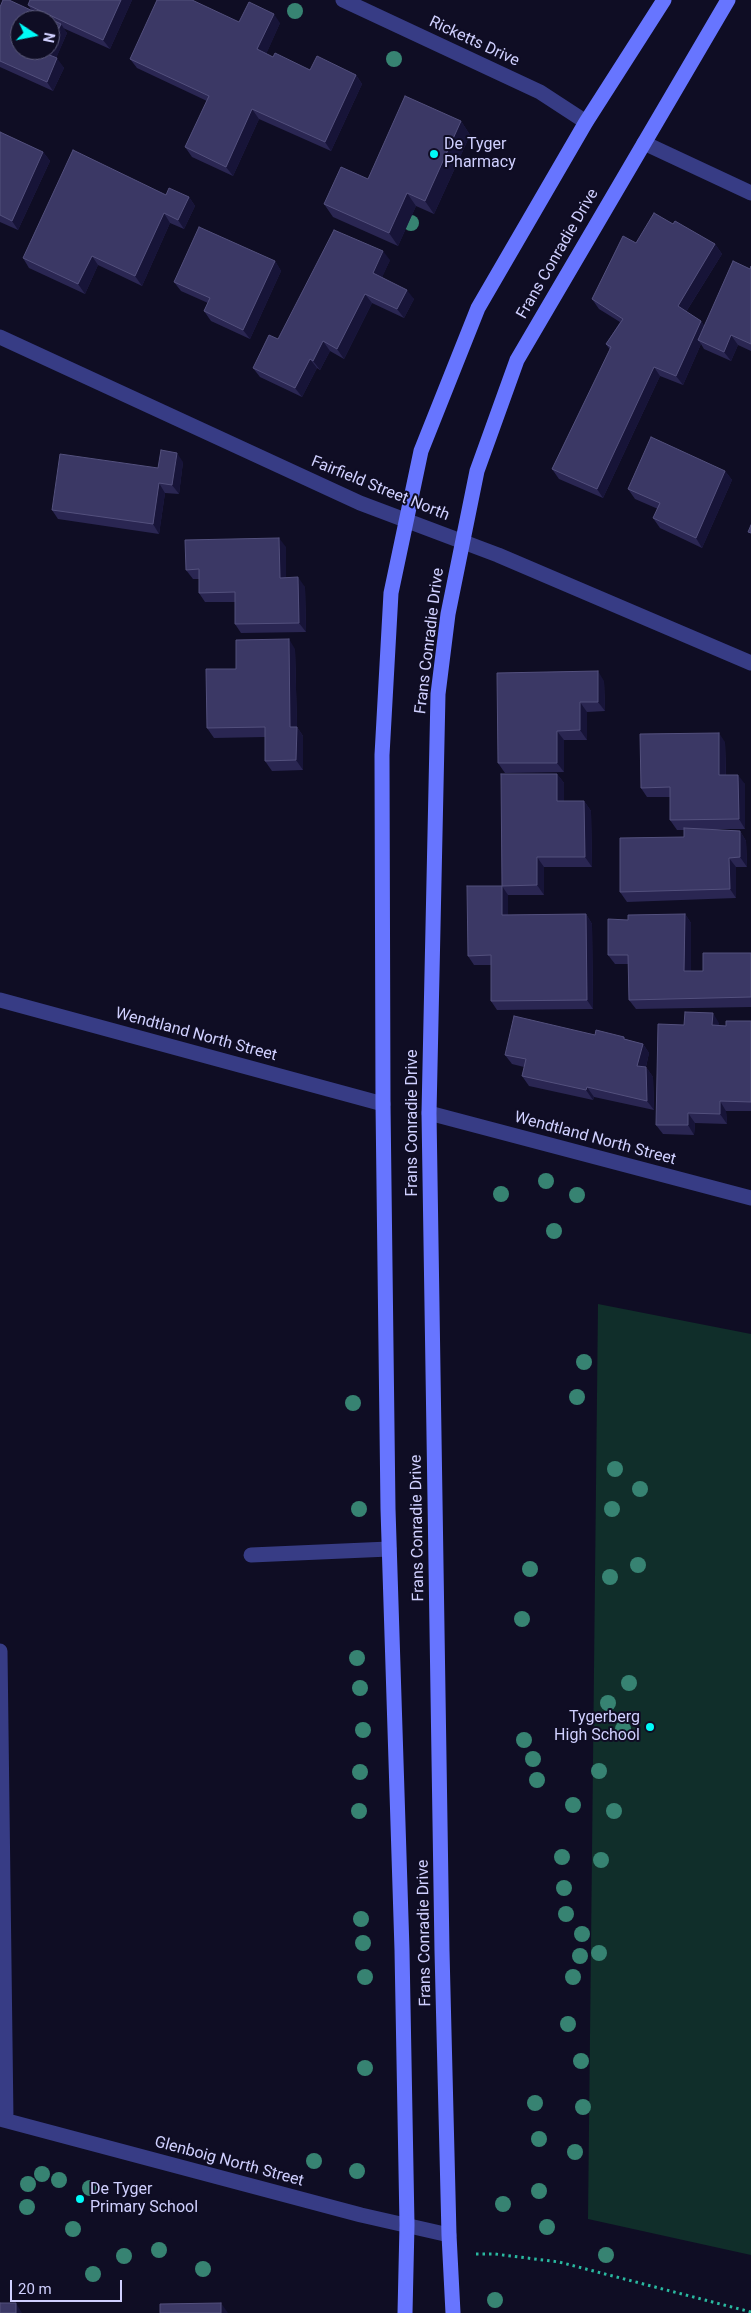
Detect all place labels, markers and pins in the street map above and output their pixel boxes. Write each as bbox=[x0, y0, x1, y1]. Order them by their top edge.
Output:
place label: De Tyger Pharmacy bbox=[444, 135, 516, 173]
marker: De Tyger Pharmacy bbox=[428, 148, 440, 160]
place label: Tygerberg High School bbox=[554, 1708, 640, 1746]
marker: Tygerberg High School bbox=[644, 1721, 656, 1733]
place label: De Tyger Primary School bbox=[90, 2180, 198, 2218]
marker: De Tyger Primary School bbox=[74, 2193, 86, 2205]

